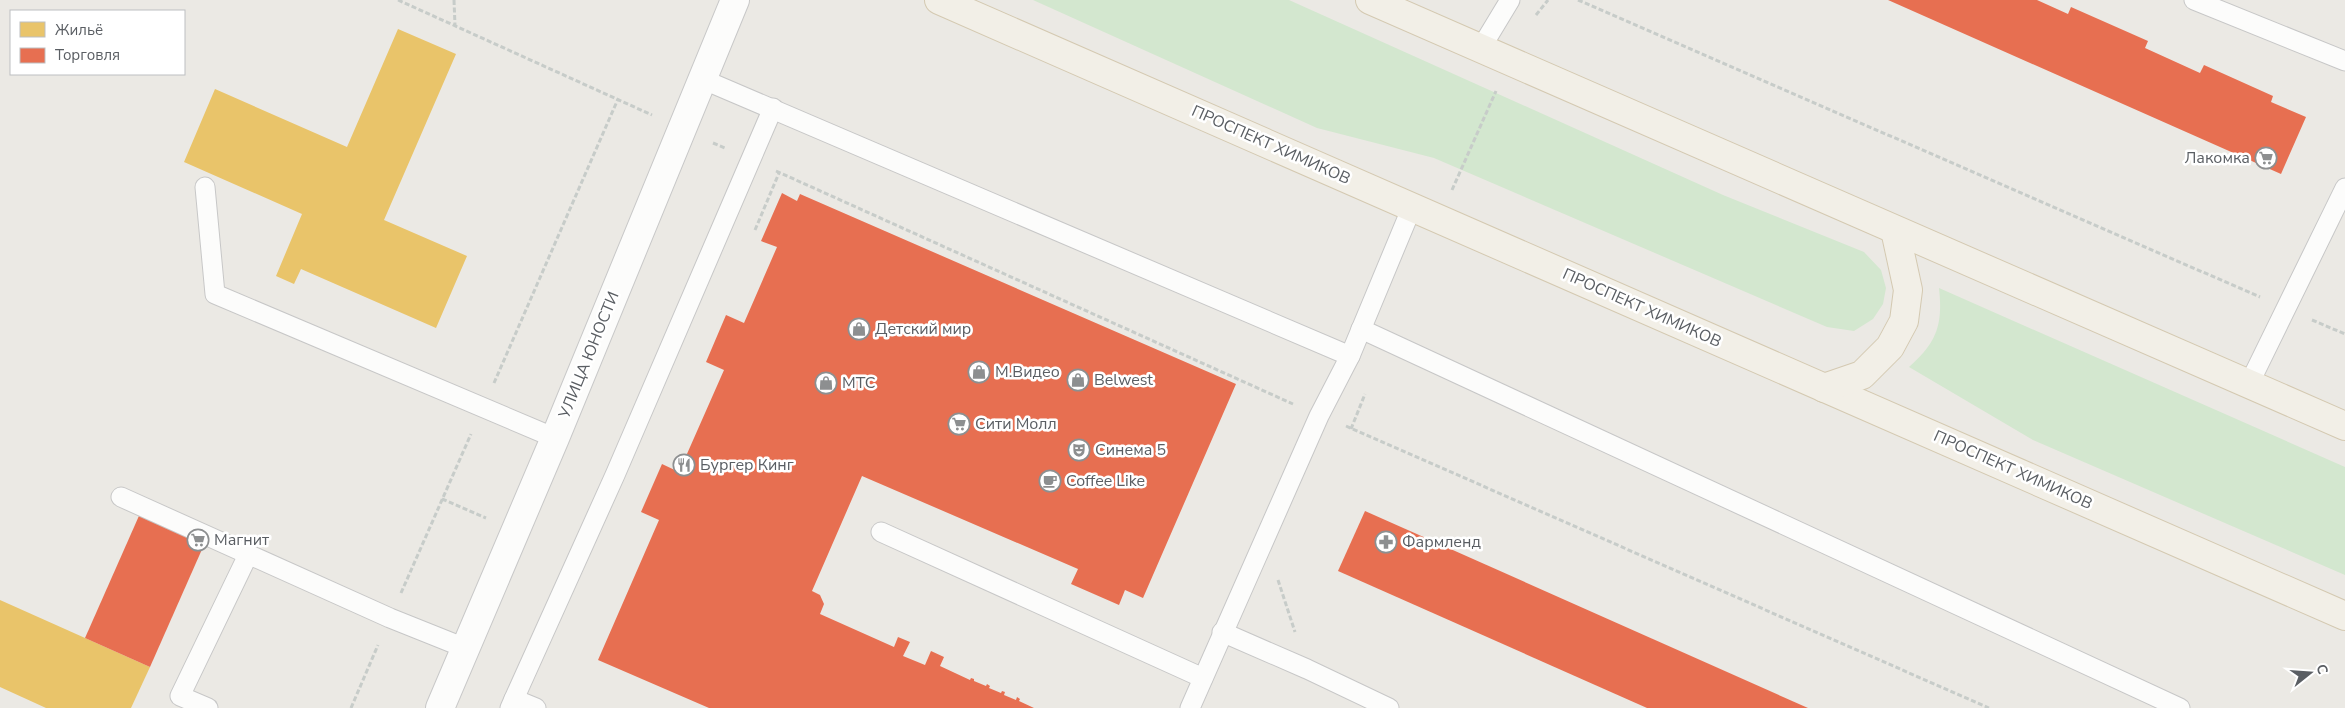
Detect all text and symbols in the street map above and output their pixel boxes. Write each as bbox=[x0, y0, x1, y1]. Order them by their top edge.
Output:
legend bbox=[10, 10, 185, 75]
text: Жильё bbox=[55, 20, 103, 40]
text: Торговля bbox=[55, 45, 120, 65]
street label: ПРОСПЕКТ ХИМИКОВ bbox=[1188, 100, 1354, 190]
supermarket icon: Лакомка bbox=[2254, 146, 2278, 170]
place label: Лакомка bbox=[2184, 147, 2250, 169]
street label: ПРОСПЕКТ ХИМИКОВ bbox=[1559, 263, 1725, 353]
street label: УЛИЦА ЮНОСТИ bbox=[553, 288, 625, 423]
shop icon: Детский мир bbox=[847, 317, 871, 341]
place label: Детский мир bbox=[875, 318, 971, 340]
shop icon: М.Видео bbox=[967, 360, 991, 384]
place label: М.Видео bbox=[995, 361, 1060, 383]
shop icon: Belwest bbox=[1066, 368, 1090, 392]
place label: Belwest bbox=[1094, 369, 1153, 391]
shop icon: МТС bbox=[814, 371, 838, 395]
place label: МТС bbox=[842, 372, 876, 394]
supermarket icon: Сити Молл bbox=[947, 412, 971, 436]
place label: Сити Молл bbox=[975, 413, 1057, 435]
street label: ПРОСПЕКТ ХИМИКОВ bbox=[1930, 425, 2096, 515]
theatre icon: Синема 5 bbox=[1067, 438, 1091, 462]
place label: Синема 5 bbox=[1095, 439, 1166, 461]
restaurant icon: Бургер Кинг bbox=[672, 453, 696, 477]
place label: Бургер Кинг bbox=[700, 454, 794, 476]
cafe icon: Coffee Like bbox=[1038, 469, 1062, 493]
place label: Coffee Like bbox=[1066, 470, 1145, 492]
supermarket icon: Магнит bbox=[186, 528, 210, 552]
place label: Магнит bbox=[214, 529, 270, 551]
pharmacy icon: Фармленд bbox=[1374, 530, 1398, 554]
place label: Фармленд bbox=[1402, 531, 1481, 553]
north arrow bbox=[2285, 648, 2335, 698]
text: С bbox=[2311, 662, 2333, 677]

